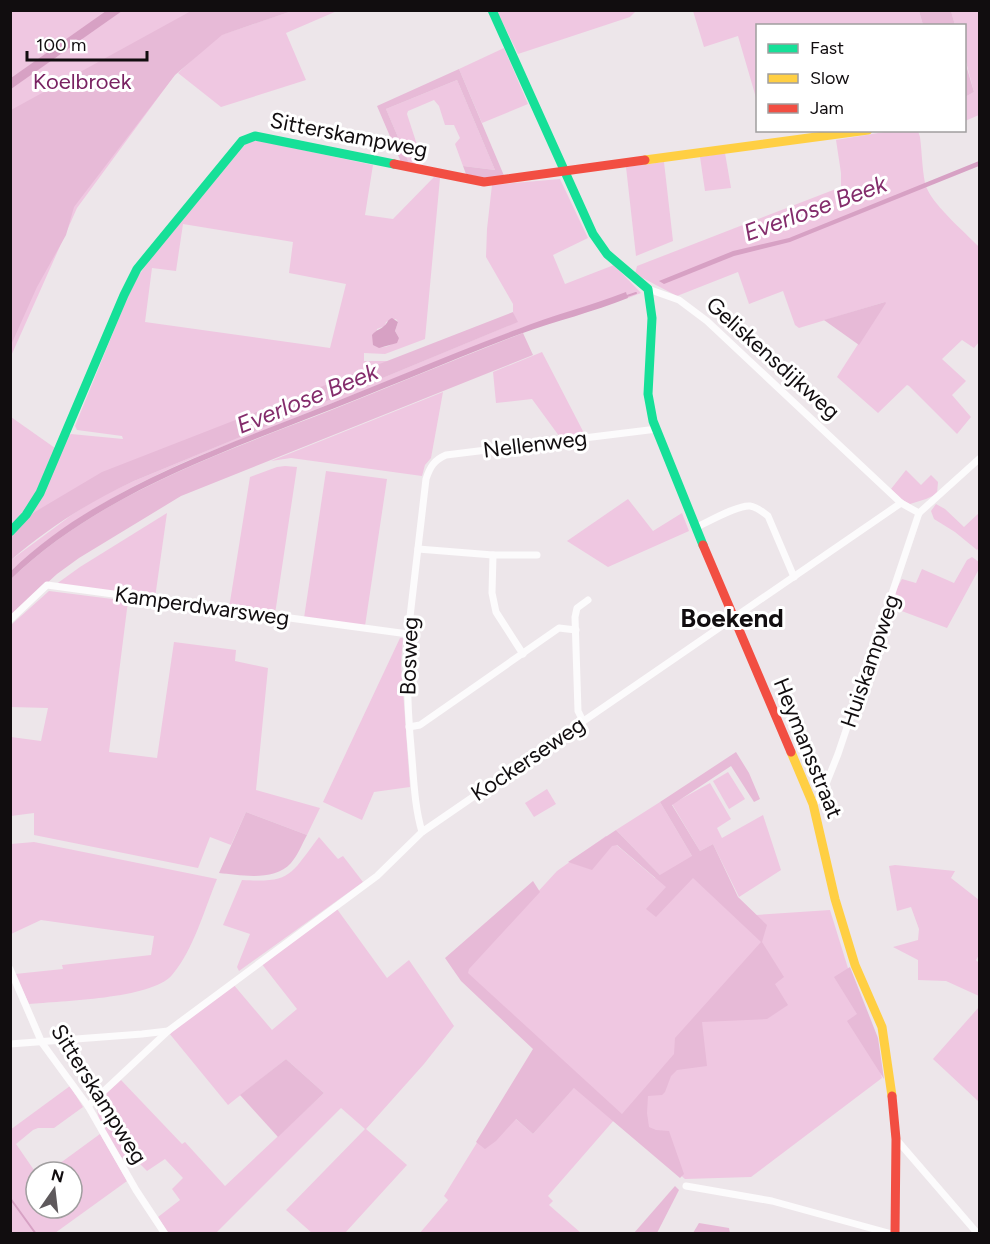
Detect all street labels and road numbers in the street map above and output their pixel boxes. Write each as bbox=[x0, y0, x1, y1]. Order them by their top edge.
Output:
street label: Sitterskampweg bbox=[268, 106, 430, 164]
street label: Geliskensdijkweg bbox=[701, 291, 845, 425]
street label: Nellenweg bbox=[481, 424, 589, 464]
street label: Kamperdwarsweg bbox=[113, 580, 291, 632]
street label: Huiskampweg bbox=[835, 591, 905, 731]
street label: Bosweg bbox=[394, 616, 424, 696]
street label: Heymansstraat bbox=[768, 674, 848, 822]
street label: Kockerseweg bbox=[466, 711, 590, 807]
street label: Sitterskampweg bbox=[45, 1019, 153, 1169]

